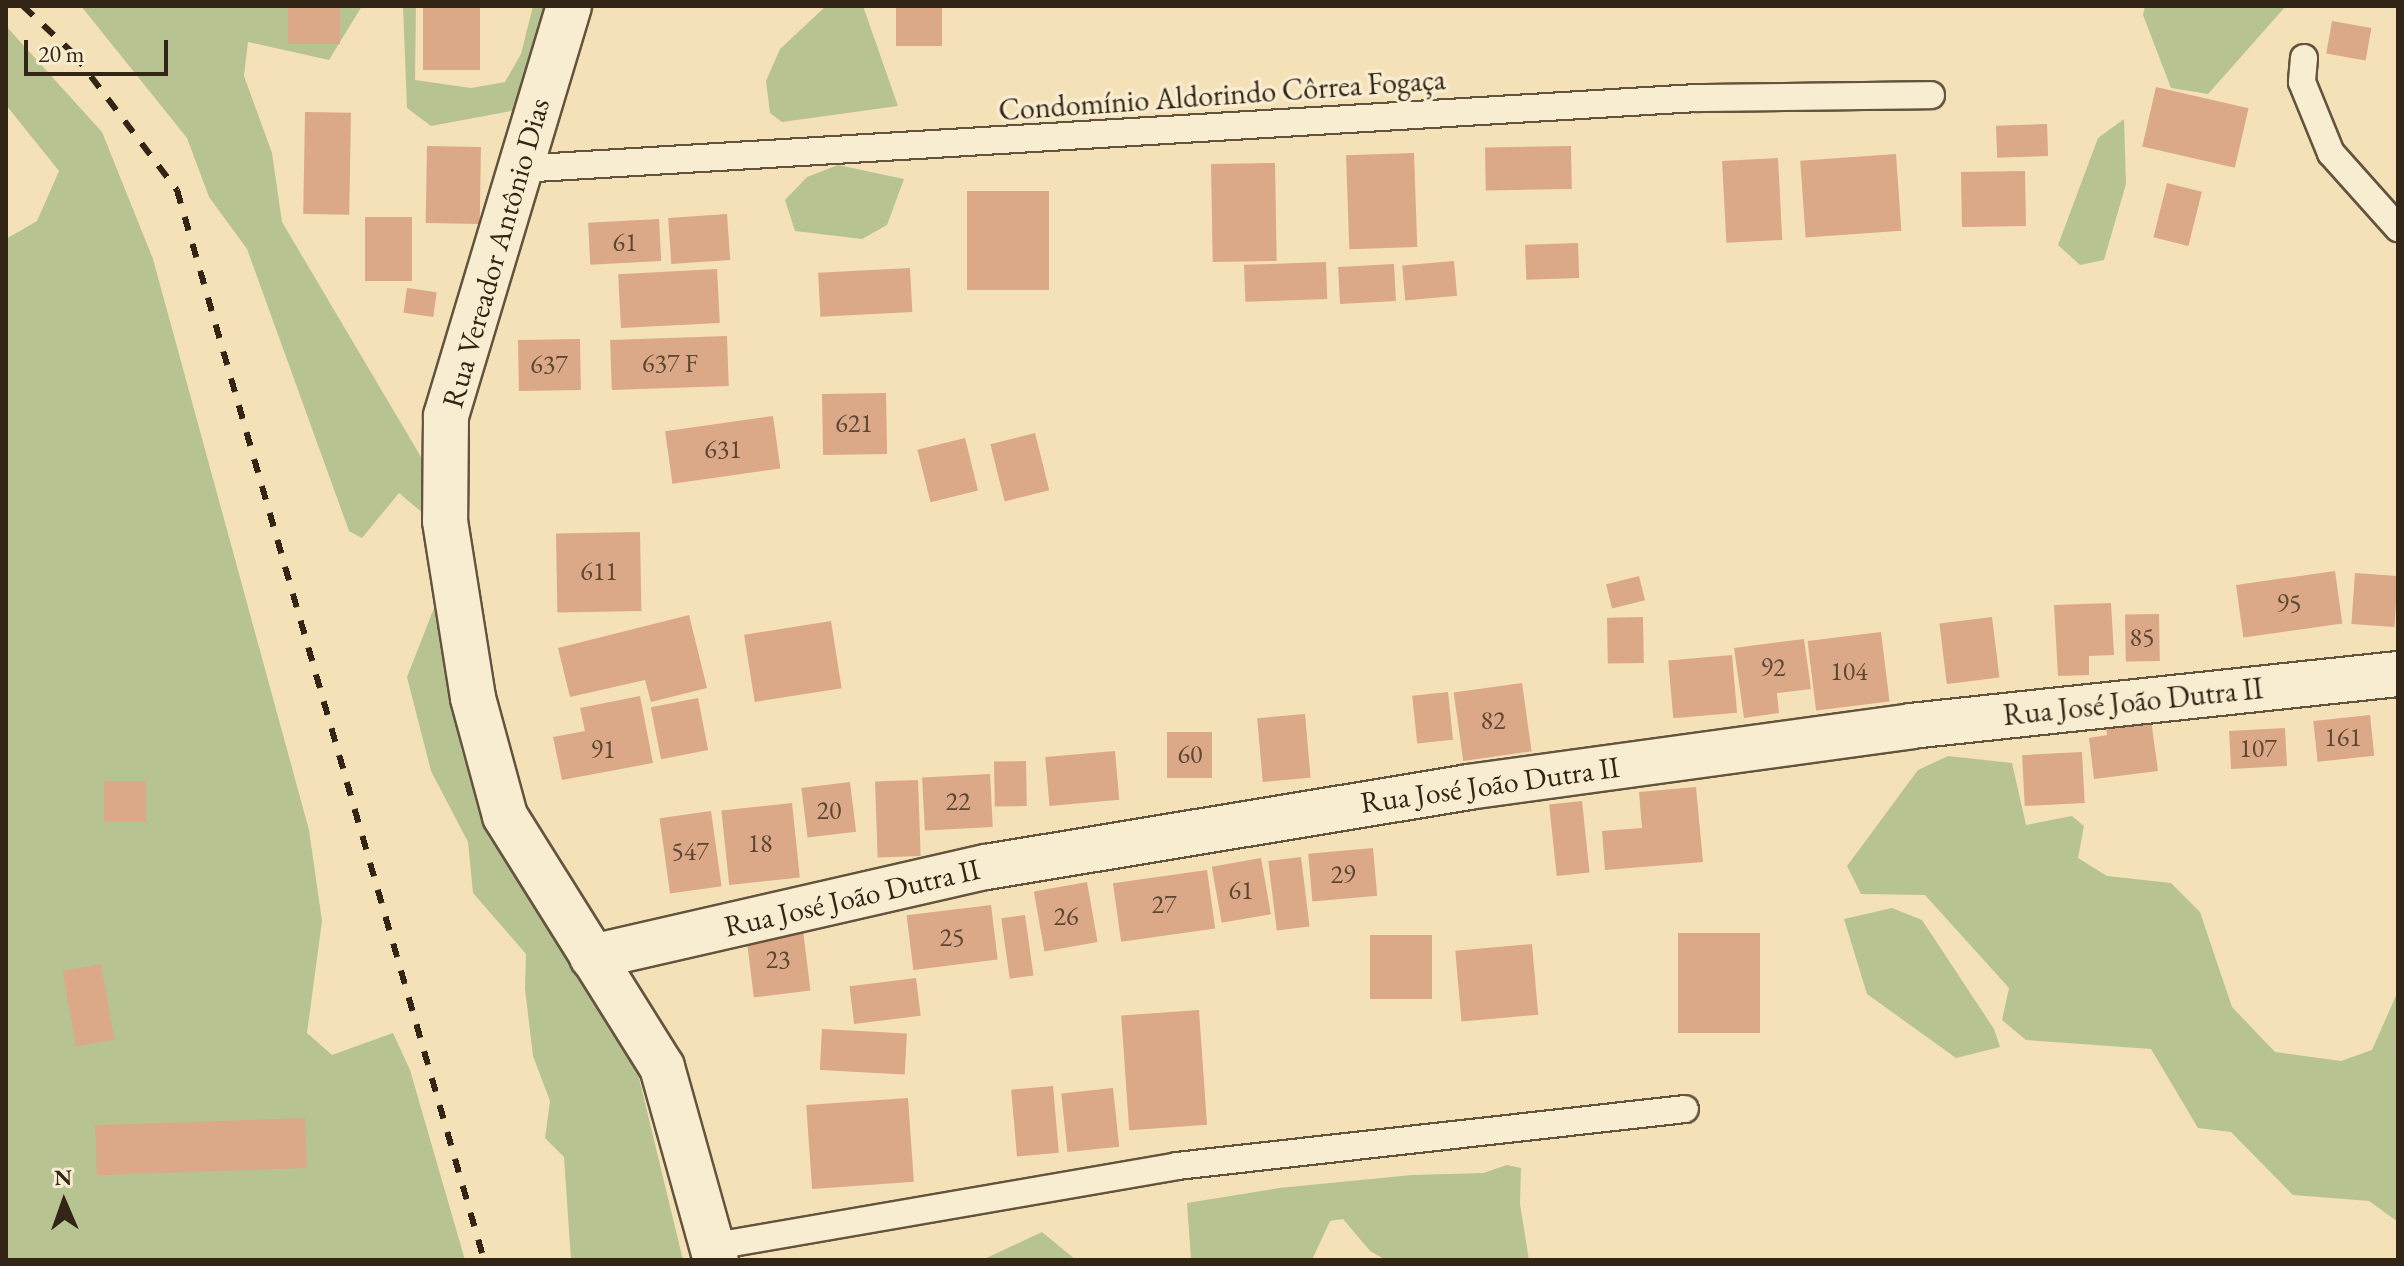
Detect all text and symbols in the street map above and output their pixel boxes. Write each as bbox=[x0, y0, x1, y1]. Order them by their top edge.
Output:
scale bar bbox=[28, 24, 172, 74]
text: 20 m bbox=[38, 38, 85, 69]
street label: Condomínio Aldorindo Côrrea Fogaça bbox=[997, 61, 1447, 129]
street label: Rua Vereador Antônio Dias bbox=[435, 94, 557, 412]
house number: 61 bbox=[613, 227, 637, 259]
house number: 637 F bbox=[642, 348, 698, 380]
house number: 637 bbox=[530, 349, 568, 381]
house number: 621 bbox=[835, 408, 873, 440]
house number: 631 bbox=[704, 434, 742, 466]
house number: 611 bbox=[580, 556, 618, 588]
house number: 95 bbox=[2277, 588, 2301, 620]
house number: 85 bbox=[2130, 622, 2154, 654]
house number: 92 bbox=[1761, 652, 1785, 684]
house number: 104 bbox=[1830, 656, 1868, 688]
street label: Rua José João Dutra II bbox=[2001, 670, 2265, 734]
house number: 82 bbox=[1481, 705, 1505, 737]
house number: 161 bbox=[2324, 722, 2362, 754]
house number: 107 bbox=[2239, 733, 2277, 765]
house number: 91 bbox=[591, 734, 615, 766]
house number: 60 bbox=[1178, 739, 1202, 771]
street label: Rua José João Dutra II bbox=[1358, 749, 1622, 821]
house number: 22 bbox=[946, 786, 970, 818]
house number: 20 bbox=[817, 795, 841, 827]
house number: 18 bbox=[748, 828, 772, 860]
house number: 547 bbox=[671, 836, 709, 868]
street label: Rua José João Dutra II bbox=[721, 851, 983, 945]
house number: 29 bbox=[1331, 859, 1355, 891]
house number: 61 bbox=[1229, 875, 1253, 907]
house number: 27 bbox=[1152, 889, 1176, 921]
house number: 26 bbox=[1054, 901, 1078, 933]
house number: 25 bbox=[940, 922, 964, 954]
house number: 23 bbox=[766, 944, 790, 976]
north arrow bbox=[24, 1162, 104, 1242]
text: N bbox=[54, 1163, 73, 1192]

